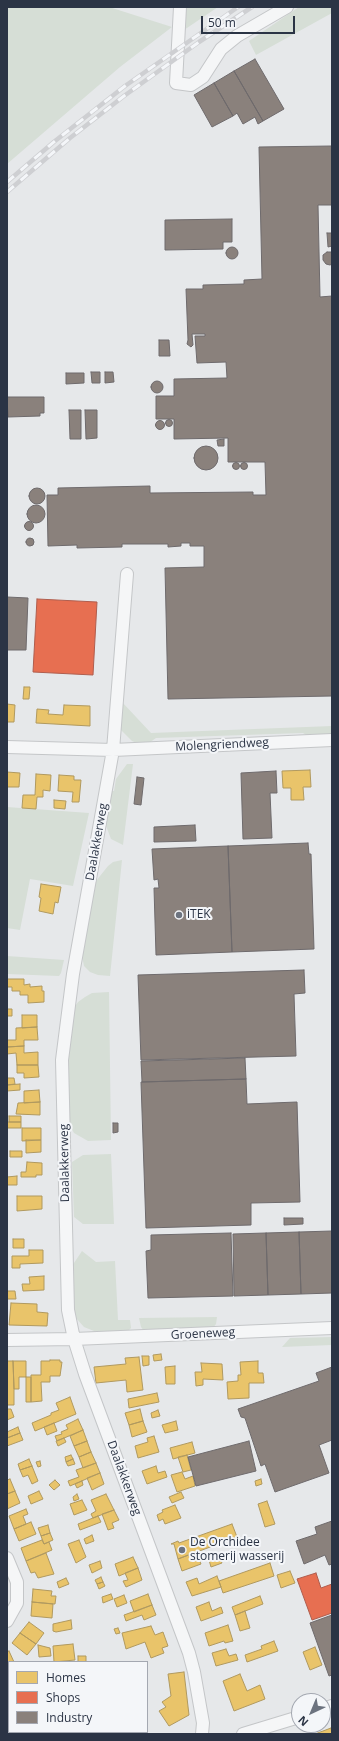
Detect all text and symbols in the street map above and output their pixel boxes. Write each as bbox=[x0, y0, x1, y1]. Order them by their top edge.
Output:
scale bar bbox=[203, 8, 297, 34]
text: 50 m bbox=[208, 14, 236, 31]
street label: Molengriendweg bbox=[175, 735, 269, 755]
street label: Daalakkerweg bbox=[83, 802, 111, 882]
place label: iTEK bbox=[187, 908, 211, 922]
marker: iTEK bbox=[174, 910, 184, 920]
street label: Daalakkerweg bbox=[57, 1124, 73, 1202]
street label: Groeneweg bbox=[171, 1325, 235, 1343]
street label: Daalakkerweg bbox=[104, 1439, 144, 1517]
place label: De Orchidee stomerij wasserij bbox=[190, 1536, 284, 1564]
marker: De Orchidee stomerij wasserij bbox=[177, 1545, 187, 1555]
legend bbox=[8, 1661, 148, 1733]
text: Homes bbox=[46, 1669, 86, 1686]
text: Shops bbox=[46, 1689, 80, 1706]
north arrow bbox=[291, 1693, 331, 1733]
text: Industry bbox=[46, 1709, 92, 1726]
text: N bbox=[295, 1713, 311, 1730]

